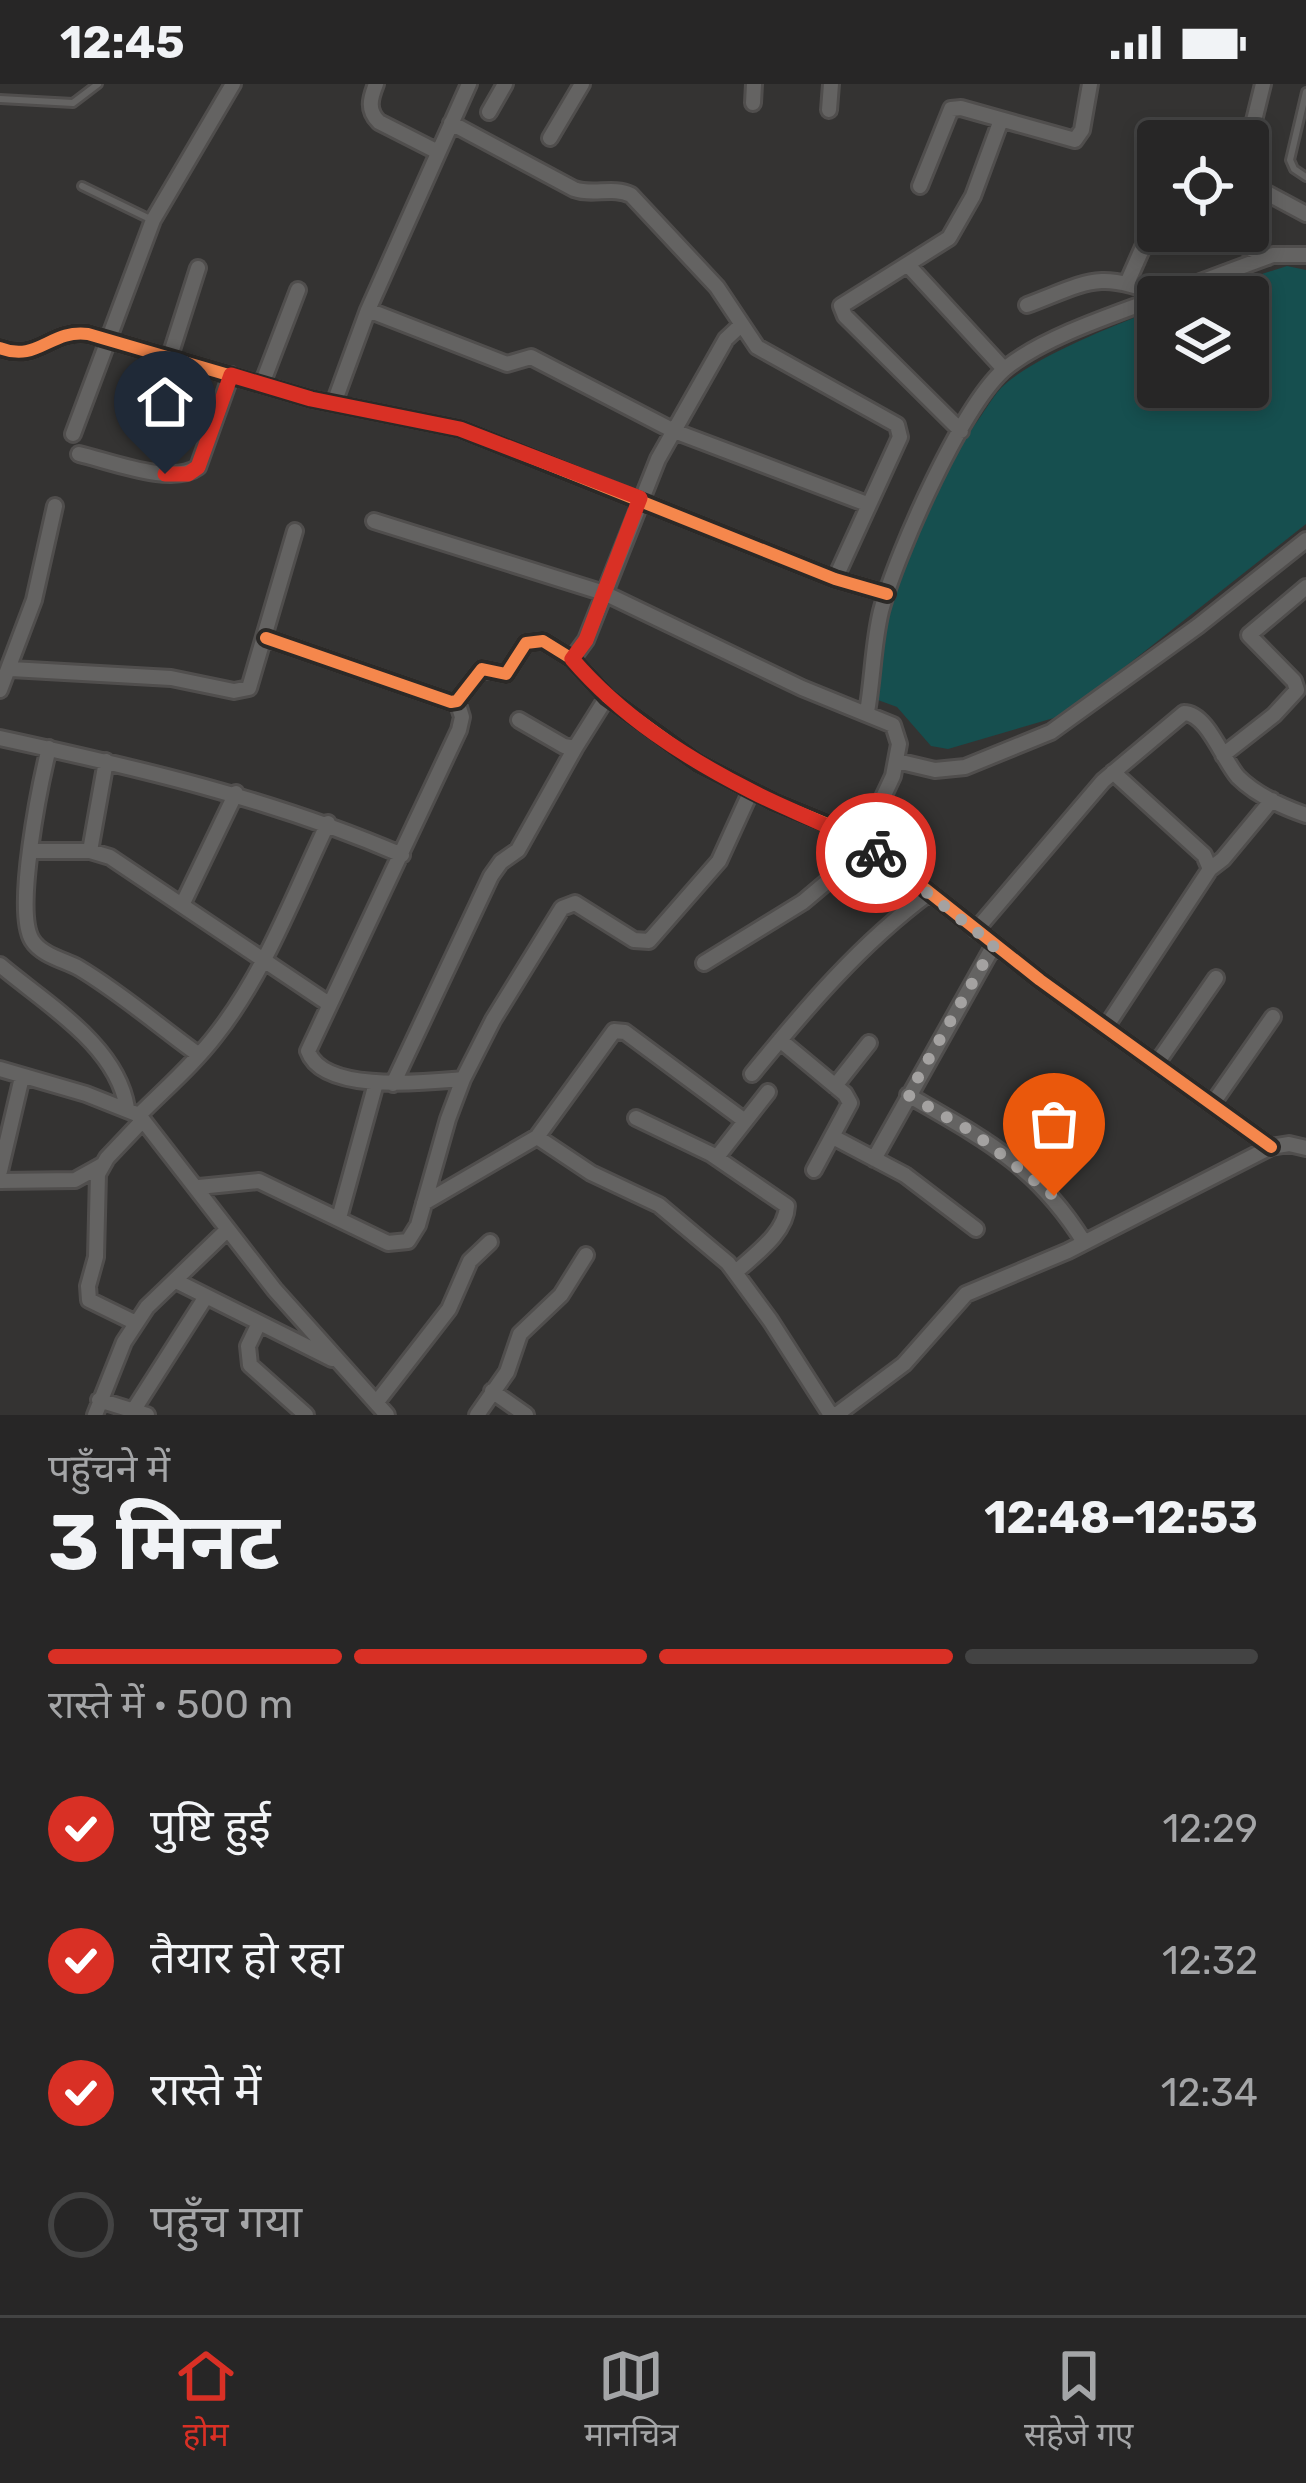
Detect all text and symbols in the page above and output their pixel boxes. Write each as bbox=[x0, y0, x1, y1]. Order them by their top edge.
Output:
text: 12:45 bbox=[60, 16, 185, 69]
map controls bbox=[1137, 120, 1269, 408]
button: locate bbox=[1137, 120, 1269, 252]
button: layers bbox=[1137, 276, 1269, 408]
pin bbox=[114, 351, 216, 474]
icon: home bbox=[132, 369, 198, 435]
courier bbox=[816, 793, 936, 913]
icon: bike bbox=[843, 820, 909, 886]
pin bbox=[1003, 1073, 1105, 1196]
icon: bag bbox=[1021, 1091, 1087, 1157]
text: पहुँचने में bbox=[48, 1446, 170, 1492]
text: 12:48–12:53 bbox=[984, 1491, 1258, 1544]
text: 3 मिनट bbox=[48, 1496, 280, 1589]
text: रास्ते में · 500 m bbox=[48, 1682, 293, 1728]
icon: check bbox=[48, 1796, 114, 1862]
text: पुष्टि हुई bbox=[150, 1799, 271, 1852]
text: 12:29 bbox=[1162, 1806, 1258, 1852]
icon: check bbox=[48, 1928, 114, 1994]
text: तैयार हो रहा bbox=[150, 1931, 343, 1984]
text: 12:32 bbox=[1162, 1938, 1258, 1984]
icon: check bbox=[48, 2060, 114, 2126]
text: रास्ते में bbox=[150, 2063, 261, 2116]
text: 12:34 bbox=[1161, 2070, 1258, 2116]
text: पहुँच गया bbox=[150, 2195, 302, 2248]
tab: होम bbox=[173, 2343, 239, 2459]
tab: मानचित्र bbox=[584, 2343, 679, 2459]
tab: सहेजे गए bbox=[1024, 2343, 1133, 2459]

